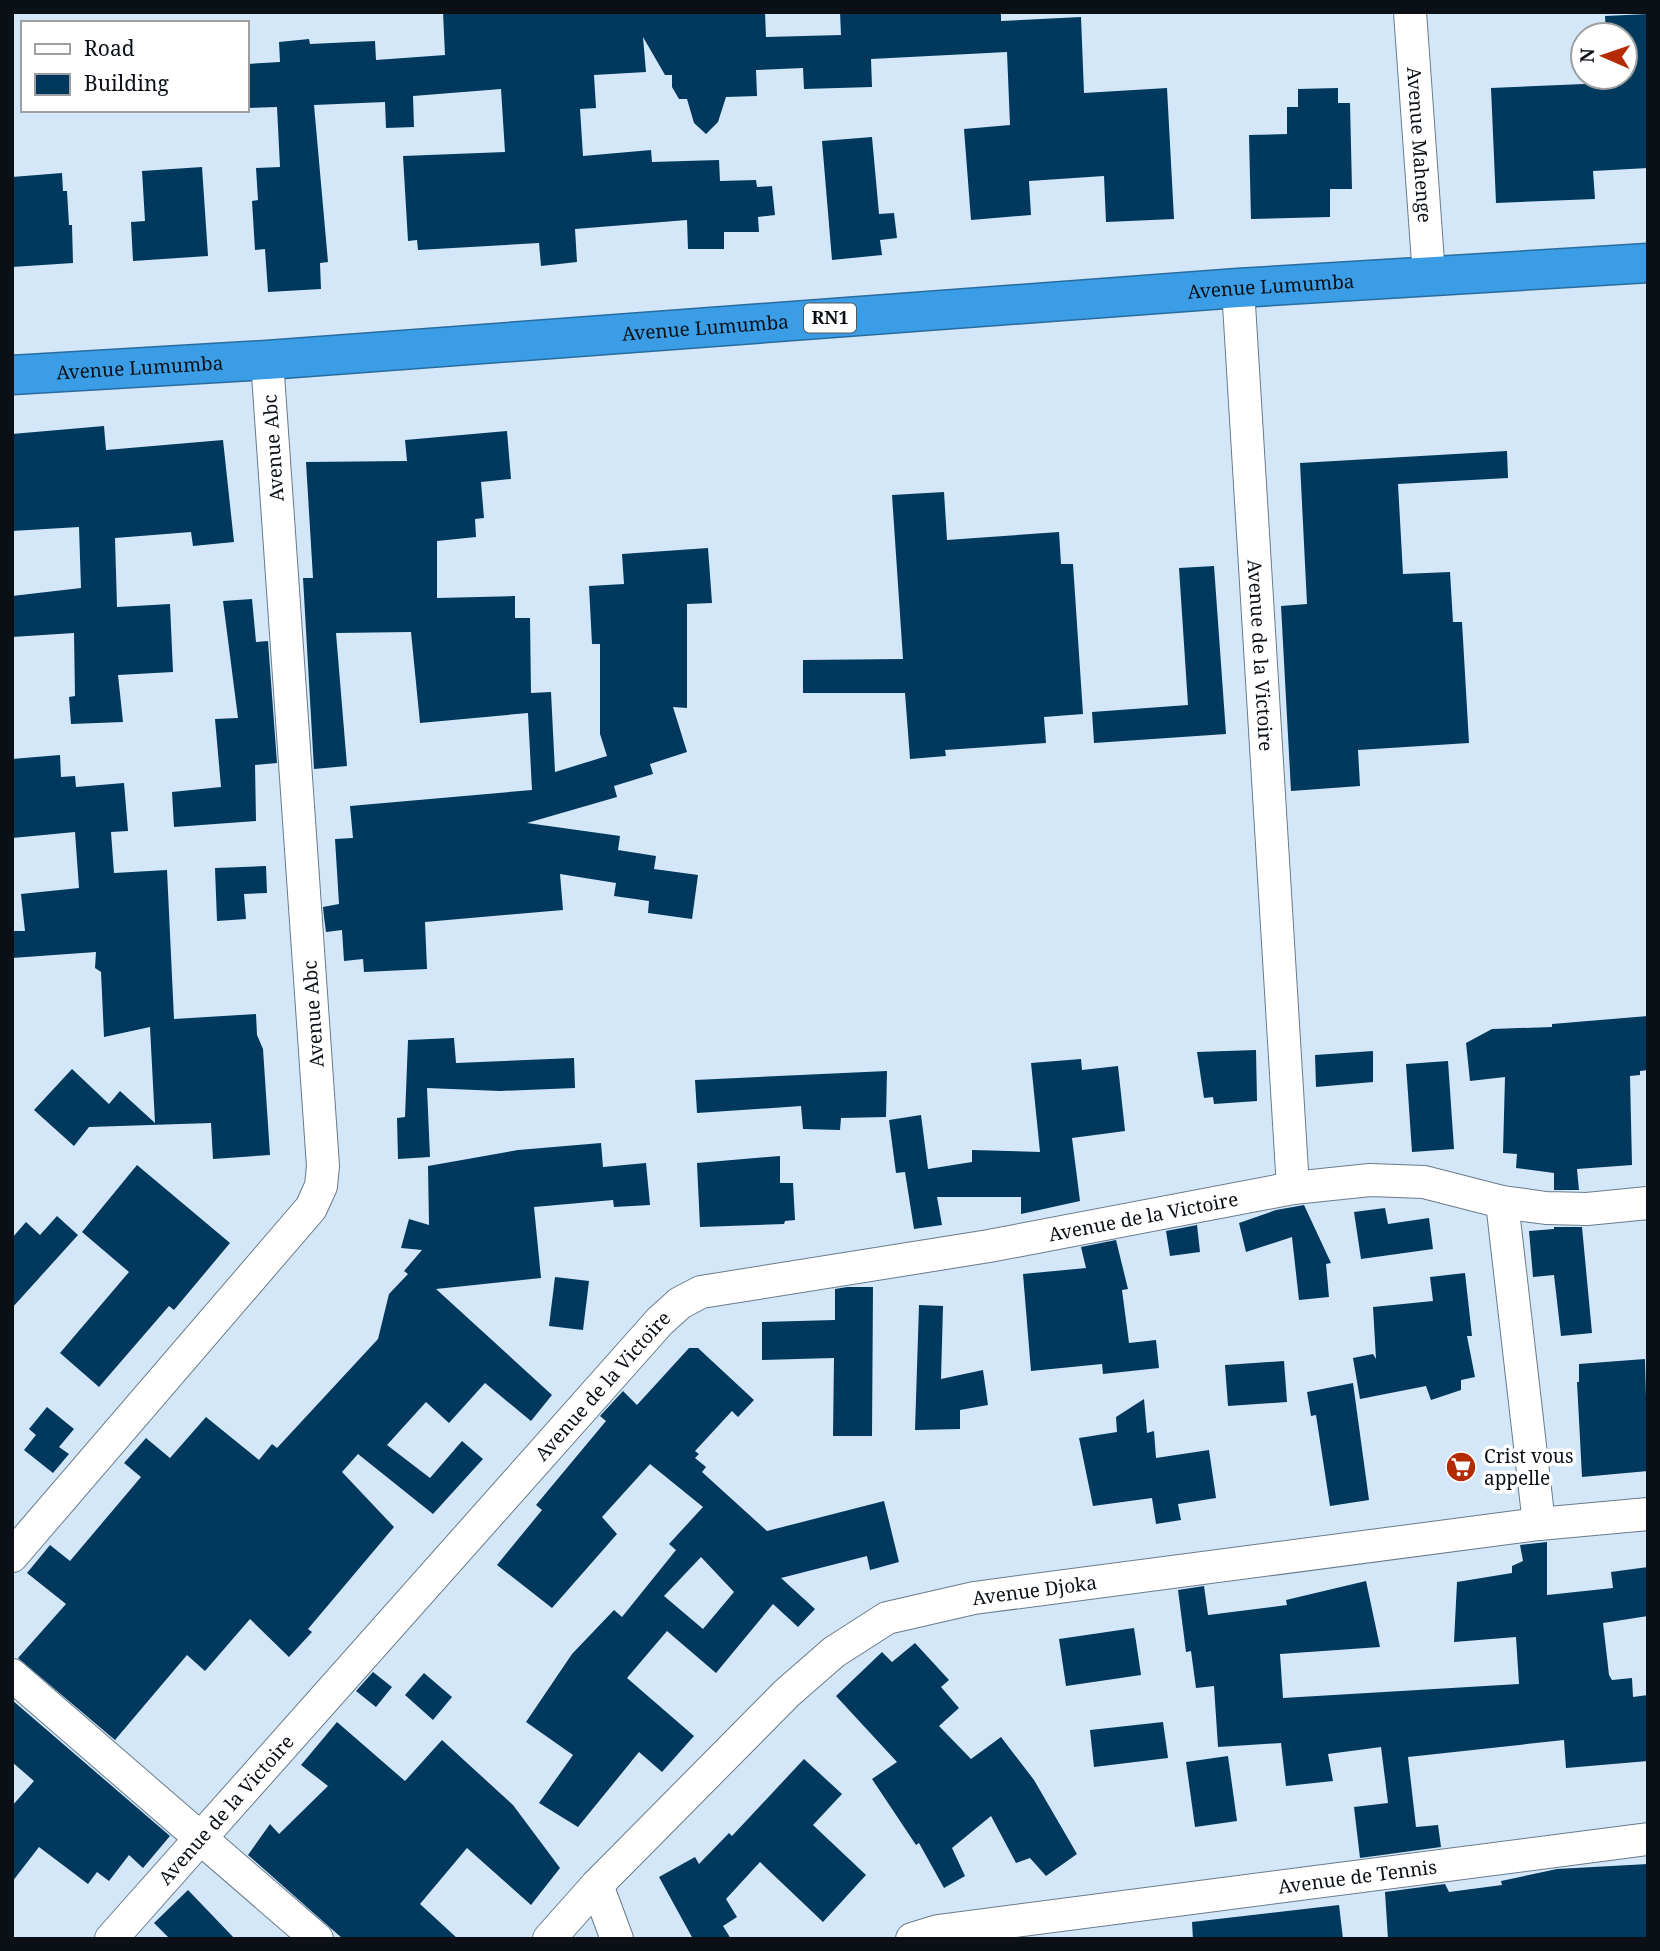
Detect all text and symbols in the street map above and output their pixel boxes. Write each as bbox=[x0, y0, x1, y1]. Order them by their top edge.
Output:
legend bbox=[21, 21, 248, 112]
north arrow bbox=[1569, 21, 1639, 91]
text: Road bbox=[84, 34, 135, 62]
text: N bbox=[1574, 47, 1600, 63]
street label: Avenue Mahenge bbox=[1401, 66, 1438, 224]
text: Building bbox=[84, 69, 169, 97]
street label: Avenue Lumumba bbox=[1186, 268, 1355, 305]
road number: RN1 bbox=[804, 304, 856, 332]
street label: Avenue Lumumba bbox=[621, 308, 790, 347]
street label: Avenue Lumumba bbox=[56, 350, 224, 385]
street label: Avenue Abc bbox=[256, 394, 290, 502]
street label: Avenue de la Victoire bbox=[1242, 558, 1279, 752]
street label: Avenue Abc bbox=[296, 960, 330, 1068]
street label: Avenue de la Victoire bbox=[1046, 1186, 1240, 1247]
street label: Avenue de la Victoire bbox=[529, 1305, 676, 1466]
place label: Crist vous appelle bbox=[1484, 1443, 1574, 1491]
supermarket icon: Crist vous appelle bbox=[1444, 1450, 1478, 1484]
street label: Avenue Djoka bbox=[971, 1569, 1098, 1611]
street label: Avenue de la Victoire bbox=[152, 1729, 300, 1890]
street label: Avenue de Tennis bbox=[1276, 1854, 1438, 1900]

